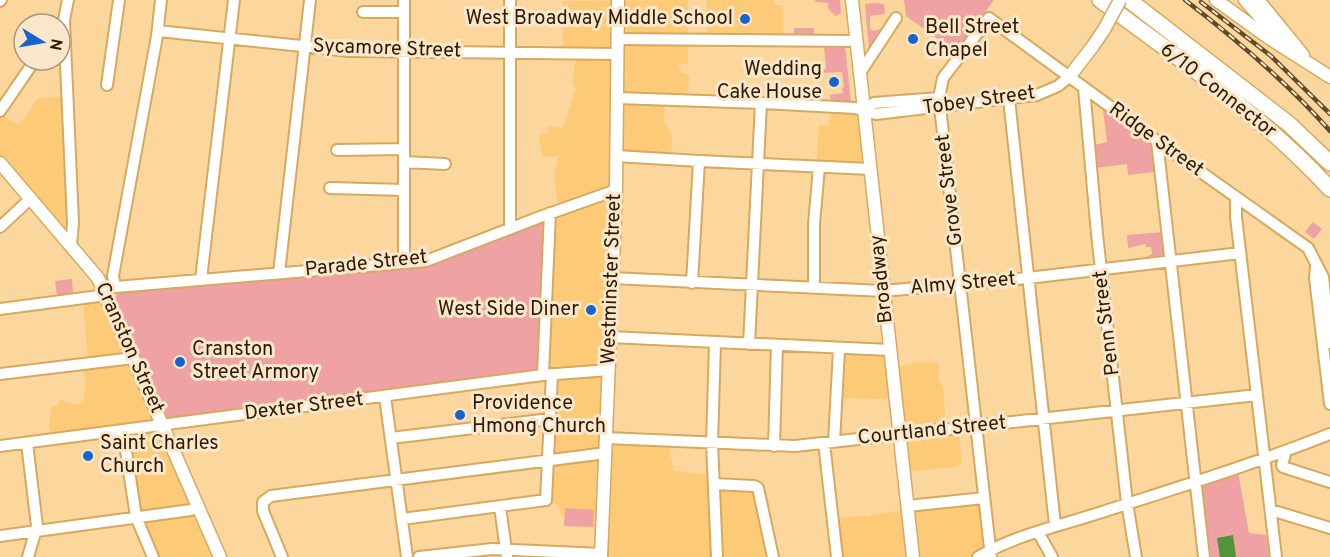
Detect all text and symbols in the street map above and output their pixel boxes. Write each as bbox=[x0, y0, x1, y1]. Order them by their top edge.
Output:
place label: West Broadway Middle School bbox=[465, 6, 733, 32]
north arrow bbox=[12, 12, 72, 72]
marker: West Broadway Middle School bbox=[738, 12, 752, 26]
place label: Bell Street Chapel bbox=[925, 15, 1019, 64]
marker: Bell Street Chapel bbox=[906, 32, 920, 46]
street label: Sycamore Street bbox=[312, 33, 462, 65]
text: N bbox=[44, 37, 66, 52]
street label: 6/10 Connector bbox=[1154, 37, 1282, 145]
place label: Wedding Cake House bbox=[717, 57, 822, 106]
marker: Wedding Cake House bbox=[827, 75, 841, 89]
street label: Tobey Street bbox=[921, 80, 1037, 122]
street label: Ridge Street bbox=[1103, 97, 1209, 183]
street label: Grove Street bbox=[930, 132, 970, 248]
street label: Westminster Street bbox=[596, 193, 628, 365]
street label: Broadway bbox=[864, 233, 900, 325]
street label: Parade Street bbox=[304, 245, 428, 283]
street label: Almy Street bbox=[909, 266, 1017, 302]
street label: Penn Street bbox=[1088, 269, 1126, 377]
street label: Cranston Street bbox=[88, 278, 170, 418]
place label: West Side Diner bbox=[438, 297, 579, 323]
marker: West Side Diner bbox=[584, 303, 598, 317]
place label: Cranston Street Armory bbox=[192, 337, 319, 386]
marker: Cranston Street Armory bbox=[173, 355, 187, 369]
street label: Dexter Street bbox=[243, 387, 365, 427]
place label: Providence Hmong Church bbox=[472, 391, 606, 440]
marker: Providence Hmong Church bbox=[453, 408, 467, 422]
street label: Courtland Street bbox=[856, 410, 1008, 452]
place label: Saint Charles Church bbox=[100, 431, 219, 480]
marker: Saint Charles Church bbox=[81, 449, 95, 463]

